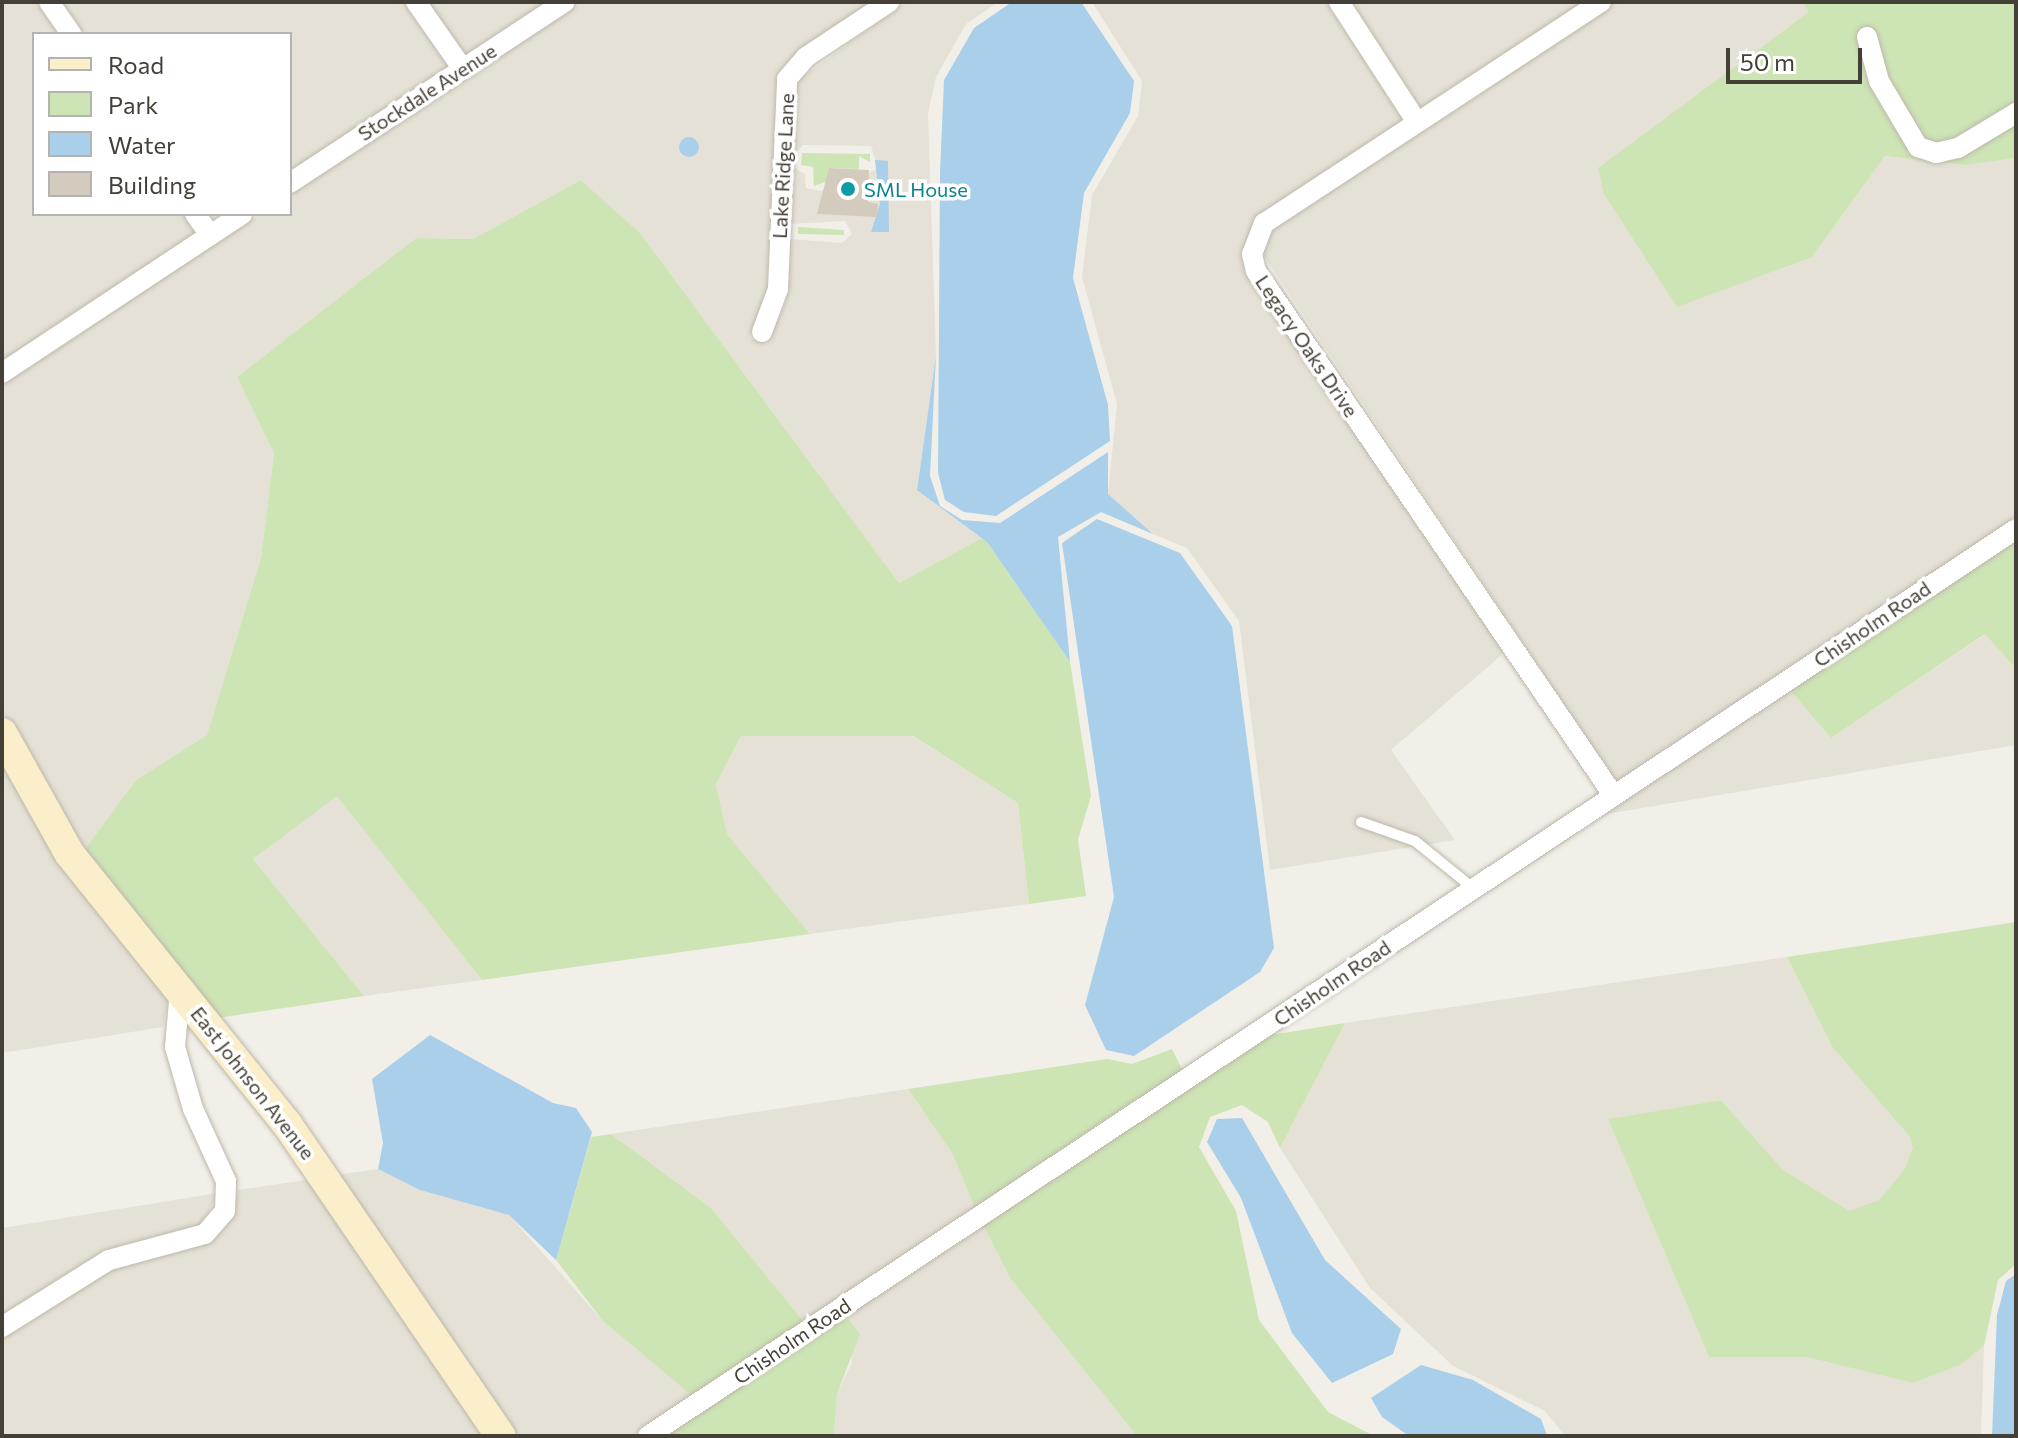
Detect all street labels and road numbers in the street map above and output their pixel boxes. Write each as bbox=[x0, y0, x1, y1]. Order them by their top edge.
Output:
street label: Stockdale Avenue bbox=[353, 38, 501, 146]
street label: Lake Ridge Lane bbox=[767, 93, 799, 239]
street label: Legacy Oaks Drive bbox=[1251, 270, 1363, 422]
street label: Chisholm Road bbox=[1809, 576, 1935, 672]
street label: Chisholm Road bbox=[1269, 935, 1395, 1031]
street label: East Johnson Avenue bbox=[186, 1002, 320, 1164]
street label: Chisholm Road bbox=[729, 1293, 855, 1389]

